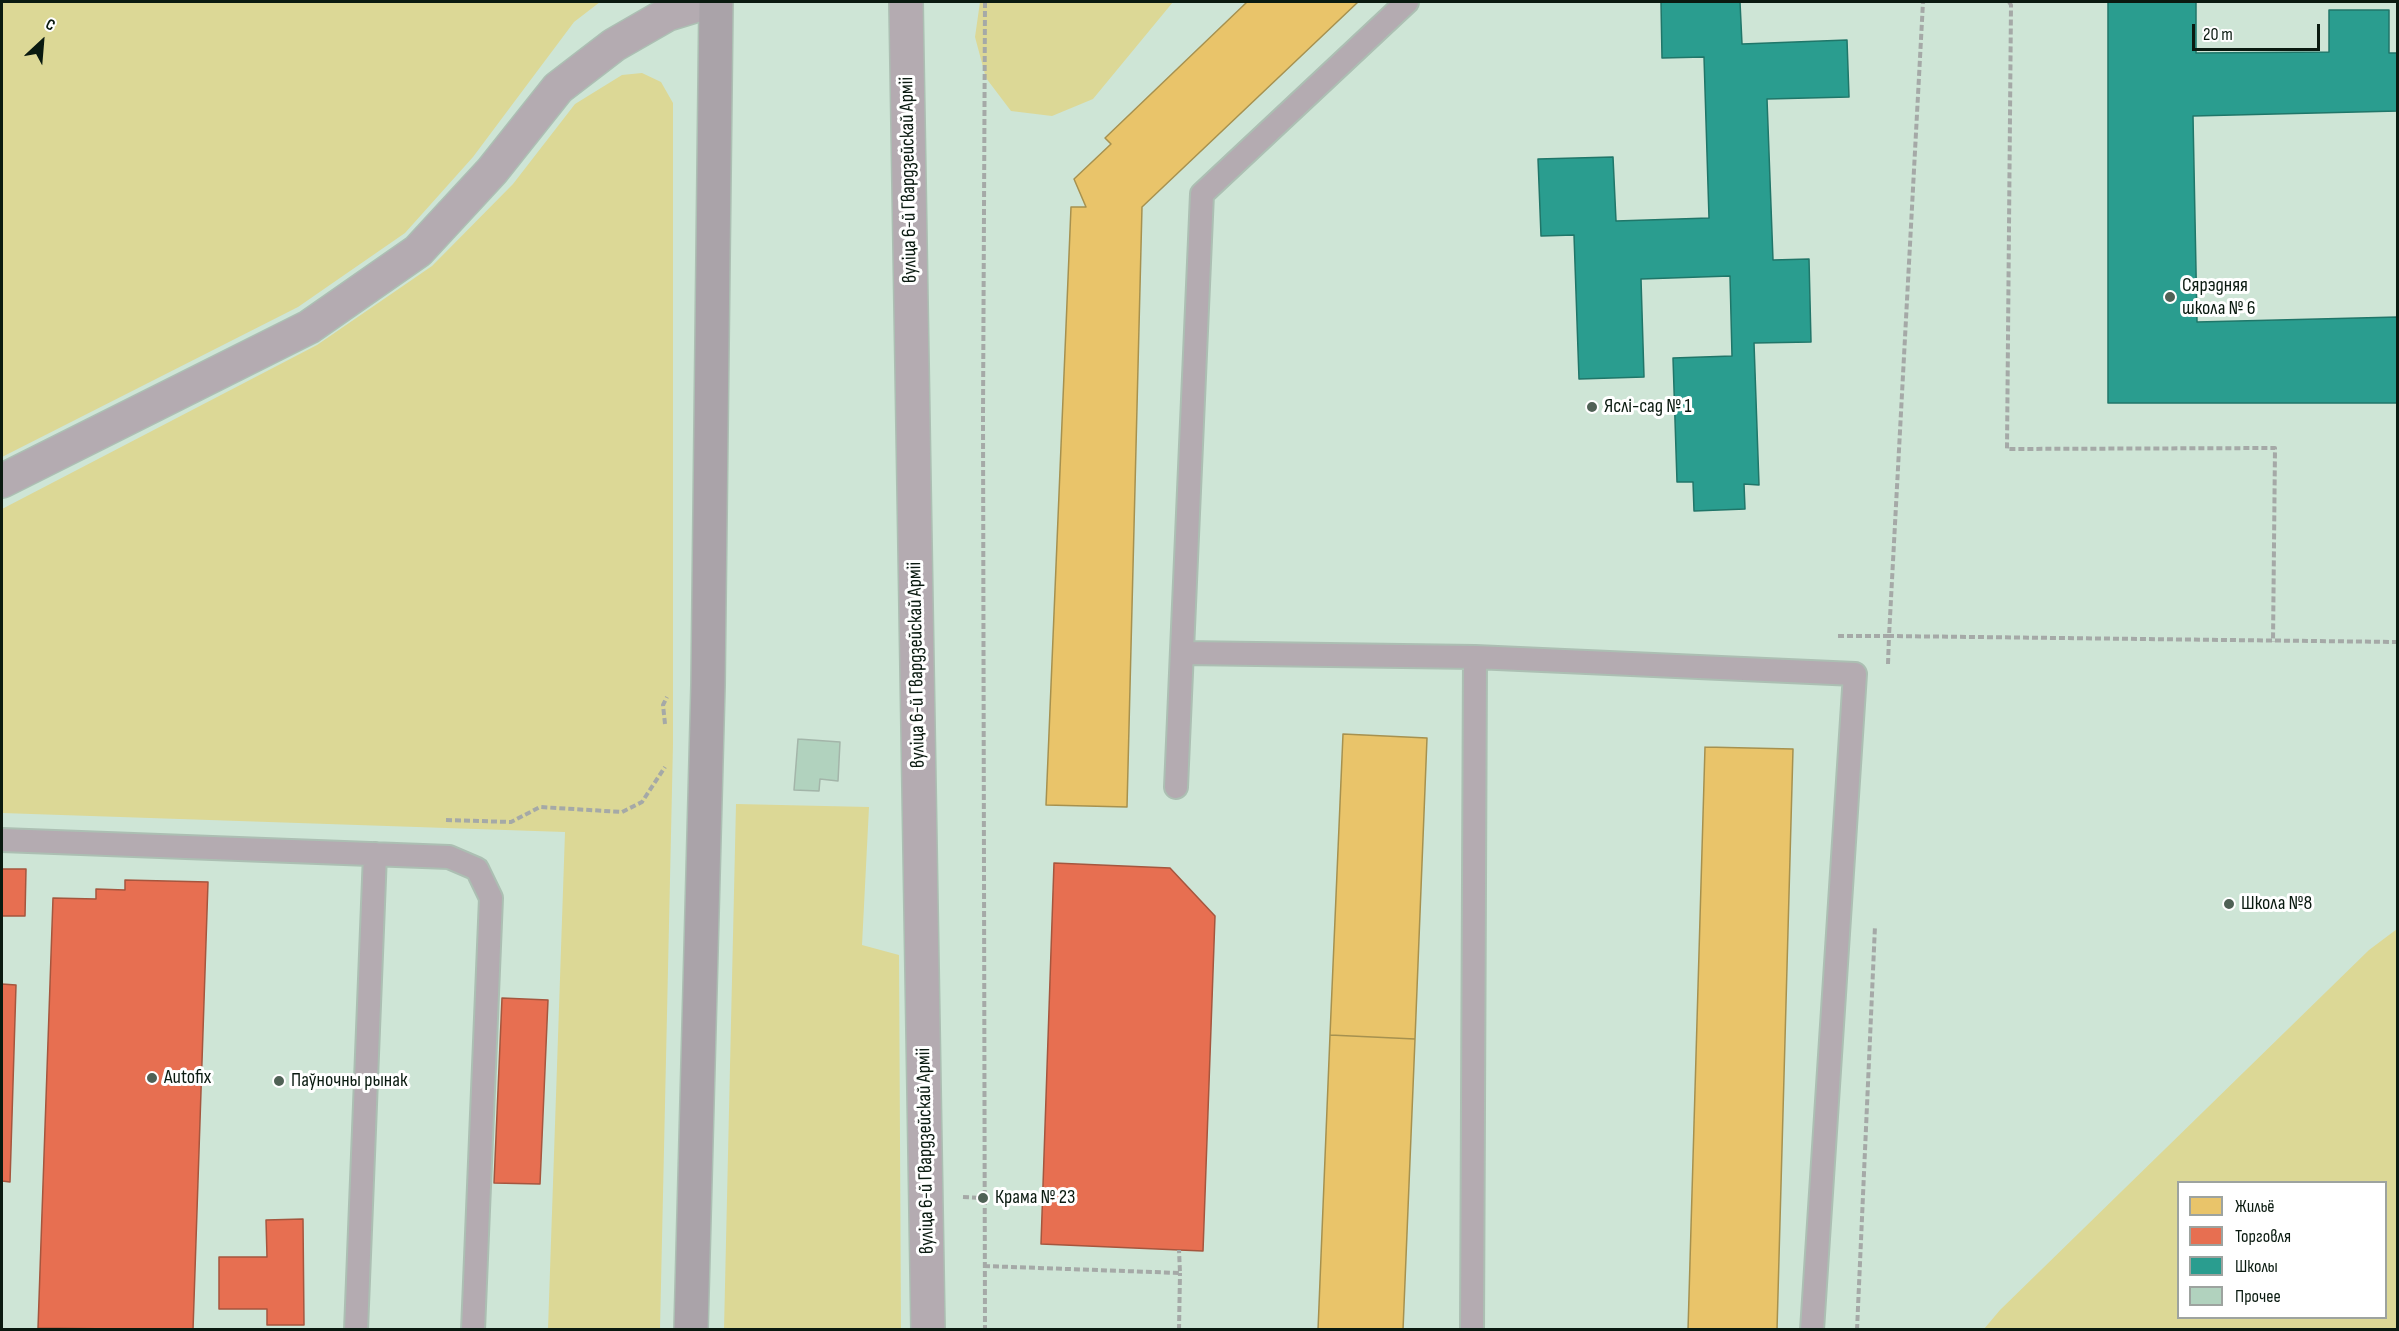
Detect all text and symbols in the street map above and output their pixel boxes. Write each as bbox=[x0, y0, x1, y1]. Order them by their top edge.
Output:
north arrow bbox=[12, 12, 72, 72]
scale bar bbox=[2195, 12, 2322, 50]
text: С bbox=[42, 15, 58, 36]
text: 20 m bbox=[2203, 24, 2233, 45]
street label: вуліца 6-й Гвардзейскай Арміі bbox=[895, 77, 923, 283]
place label: Сярэдняя школа № 6 bbox=[2182, 274, 2255, 321]
marker: Сярэдняя школа № 6 bbox=[2163, 290, 2177, 304]
place label: Яслі-сад № 1 bbox=[1604, 395, 1691, 419]
marker: Яслі-сад № 1 bbox=[1585, 400, 1599, 414]
street label: вуліца 6-й Гвардзейскай Арміі bbox=[903, 562, 931, 768]
place label: Школа №8 bbox=[2241, 892, 2312, 916]
marker: Школа №8 bbox=[2222, 897, 2236, 911]
street label: вуліца 6-й Гвардзейскай Арміі bbox=[912, 1048, 940, 1254]
place label: Autofix bbox=[164, 1066, 211, 1090]
place label: Паўночны рынак bbox=[291, 1069, 407, 1093]
marker: Autofix bbox=[145, 1071, 159, 1085]
marker: Паўночны рынак bbox=[272, 1074, 286, 1088]
legend bbox=[2177, 1181, 2387, 1319]
place label: Крама № 23 bbox=[995, 1186, 1075, 1210]
marker: Крама № 23 bbox=[976, 1191, 990, 1205]
text: Жильё bbox=[2235, 1196, 2275, 1217]
text: Торговля bbox=[2235, 1226, 2291, 1247]
text: Школы bbox=[2235, 1256, 2278, 1277]
text: Прочее bbox=[2235, 1286, 2281, 1307]

